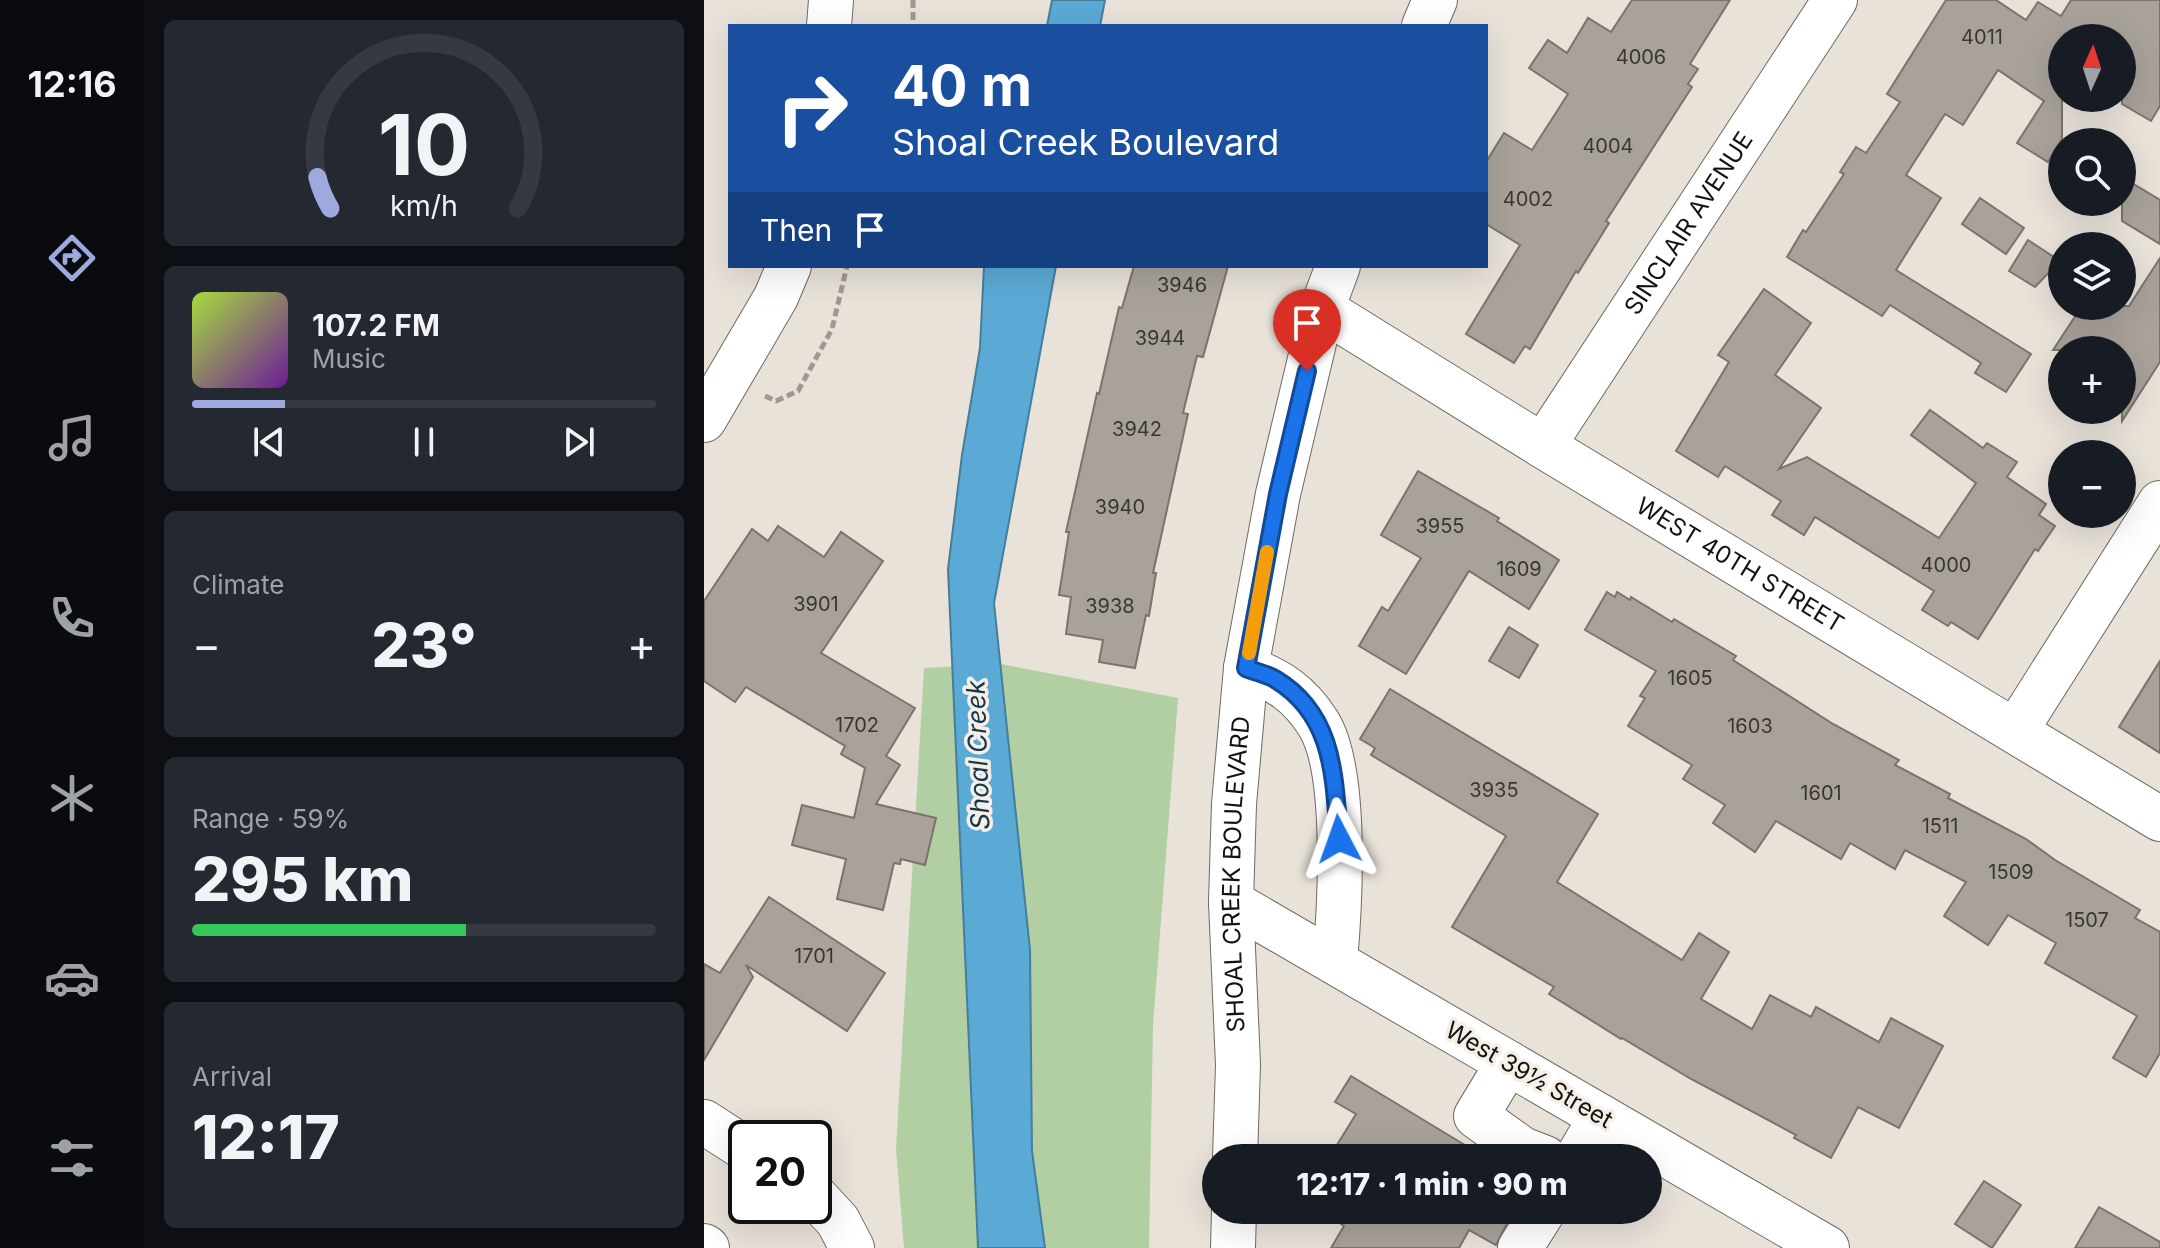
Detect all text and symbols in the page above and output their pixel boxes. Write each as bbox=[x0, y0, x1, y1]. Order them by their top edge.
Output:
north arrow bbox=[2048, 24, 2136, 112]
map controls bbox=[2048, 24, 2136, 528]
house number: 4011 bbox=[1961, 25, 2003, 49]
house number: 4006 bbox=[1616, 45, 1666, 69]
text: 40 m bbox=[892, 52, 1032, 120]
icon: right bbox=[760, 56, 864, 160]
text: 12:16 bbox=[27, 62, 117, 106]
text: 10 bbox=[378, 93, 470, 194]
text: Shoal Creek Boulevard bbox=[892, 120, 1279, 164]
street label: SINCLAIR AVENUE bbox=[1618, 126, 1759, 320]
button: search bbox=[2048, 128, 2136, 216]
house number: 4004 bbox=[1582, 134, 1634, 158]
house number: 4002 bbox=[1503, 187, 1553, 211]
text: km/h bbox=[390, 188, 458, 223]
icon: arrive bbox=[848, 208, 892, 252]
text: Then bbox=[760, 212, 832, 248]
icon: directions bbox=[44, 230, 100, 286]
button: layers bbox=[2048, 232, 2136, 320]
house number: 3946 bbox=[1157, 273, 1207, 297]
pin bbox=[1273, 289, 1341, 371]
icon: arrive bbox=[1285, 301, 1329, 345]
text: 107.2 FM bbox=[312, 307, 440, 343]
house number: 3944 bbox=[1135, 326, 1185, 350]
button: + bbox=[2048, 336, 2136, 424]
text: Music bbox=[312, 343, 386, 374]
icon: music bbox=[44, 410, 100, 466]
house number: 3942 bbox=[1112, 417, 1162, 441]
icon: previous bbox=[247, 420, 291, 464]
icon: pause bbox=[402, 420, 446, 464]
icon: next bbox=[557, 420, 601, 464]
button: − bbox=[2048, 440, 2136, 528]
street label: WEST 40TH STREET bbox=[1631, 491, 1849, 638]
house number: 3940 bbox=[1095, 495, 1145, 519]
house number: 3955 bbox=[1415, 514, 1465, 538]
house number: 4000 bbox=[1921, 553, 1971, 577]
house number: 1609 bbox=[1496, 557, 1542, 581]
text: Climate bbox=[192, 569, 284, 600]
icon: phone bbox=[44, 590, 100, 646]
house number: 3901 bbox=[793, 592, 839, 616]
house number: 3938 bbox=[1085, 594, 1135, 618]
text: 23° bbox=[371, 609, 477, 681]
text: − bbox=[192, 618, 221, 672]
text: + bbox=[627, 618, 656, 672]
house number: 1605 bbox=[1667, 666, 1713, 690]
water label: Shoal Creek bbox=[959, 679, 996, 830]
house number: 1702 bbox=[835, 713, 879, 737]
house number: 1603 bbox=[1727, 714, 1773, 738]
street label: SHOAL CREEK BOULEVARD bbox=[1216, 715, 1256, 1033]
icon: climate bbox=[44, 770, 100, 826]
house number: 3935 bbox=[1469, 778, 1519, 802]
house number: 1601 bbox=[1800, 781, 1842, 805]
position arrow bbox=[1297, 797, 1381, 881]
text: Range · 59% bbox=[192, 803, 349, 834]
house number: 1511 bbox=[1922, 814, 1958, 838]
text: 295 km bbox=[192, 843, 413, 915]
house number: 1509 bbox=[1988, 860, 2034, 884]
house number: 1507 bbox=[2065, 908, 2109, 932]
house number: 1701 bbox=[794, 944, 834, 968]
icon: car bbox=[44, 950, 100, 1006]
street label: West 39½ Street bbox=[1441, 1015, 1618, 1134]
text: Arrival bbox=[192, 1061, 272, 1092]
text: 12:17 bbox=[192, 1101, 340, 1173]
speed limit sign: 20 bbox=[728, 1120, 832, 1224]
icon: filters bbox=[44, 1130, 100, 1186]
text: 12:17 · 1 min · 90 m bbox=[1296, 1166, 1568, 1202]

